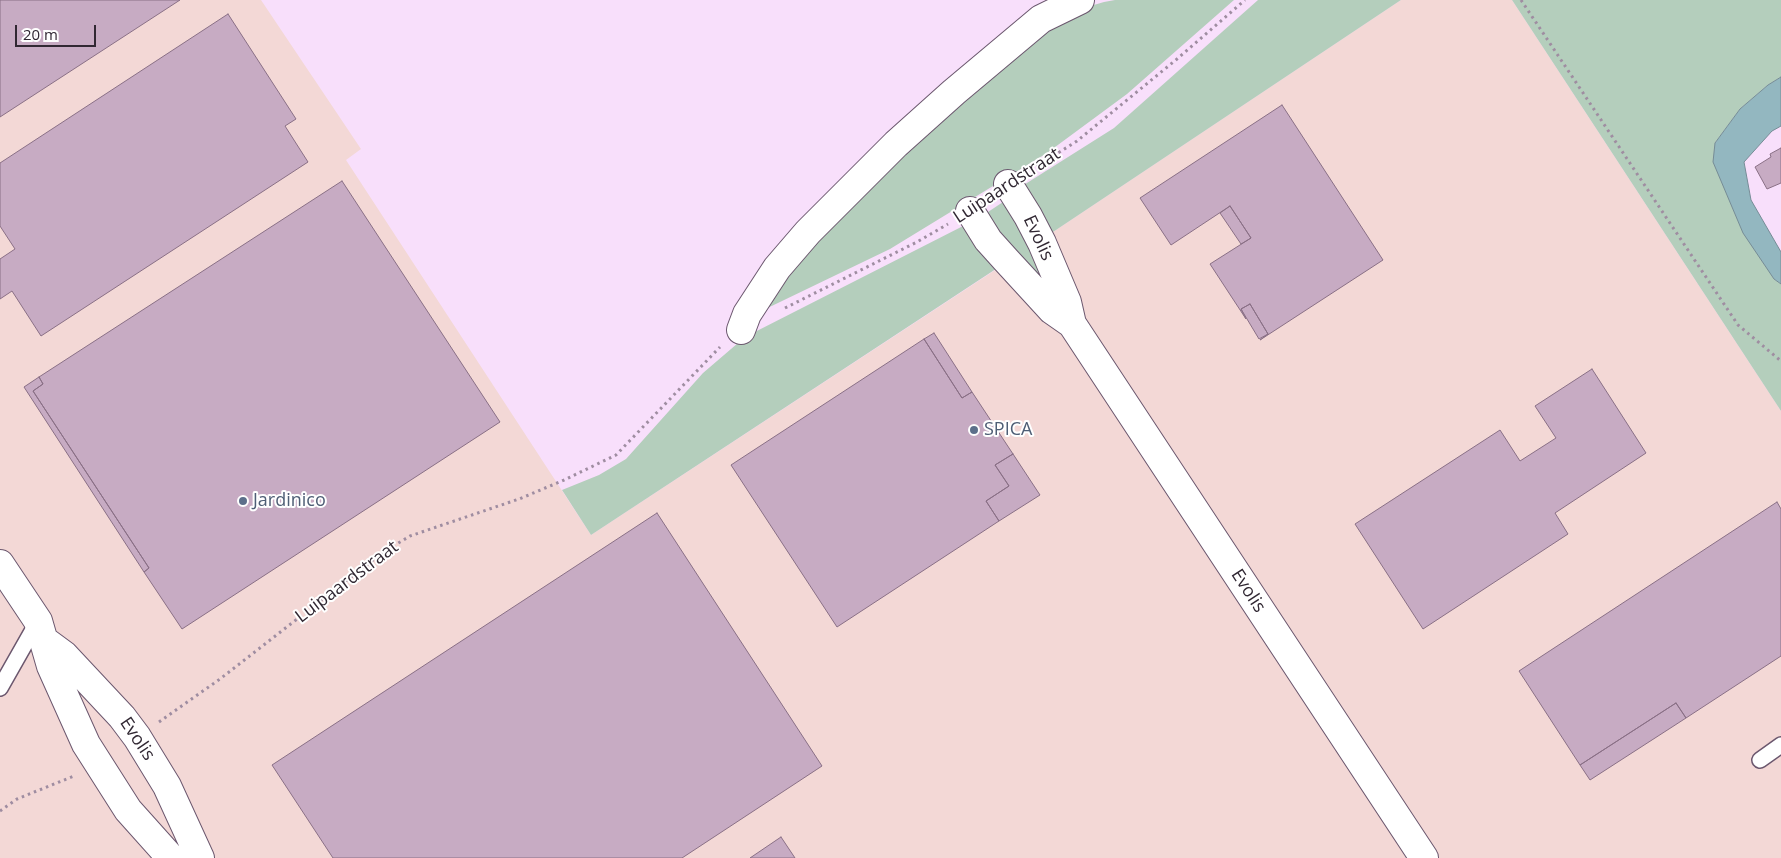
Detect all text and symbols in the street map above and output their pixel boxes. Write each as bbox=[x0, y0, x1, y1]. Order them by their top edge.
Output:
scale bar bbox=[18, 15, 99, 47]
text: 20 m bbox=[23, 24, 58, 44]
street label: Luipaardstraat bbox=[949, 143, 1065, 229]
street label: Evolis bbox=[1018, 212, 1058, 264]
place label: SPICA bbox=[984, 419, 1032, 441]
marker: SPICA bbox=[968, 424, 980, 436]
place label: Jardinico bbox=[253, 490, 326, 512]
marker: Jardinico bbox=[237, 495, 249, 507]
street label: Luipaardstraat bbox=[291, 536, 403, 628]
street label: Evolis bbox=[1226, 565, 1270, 617]
street label: Evolis bbox=[115, 713, 159, 765]

